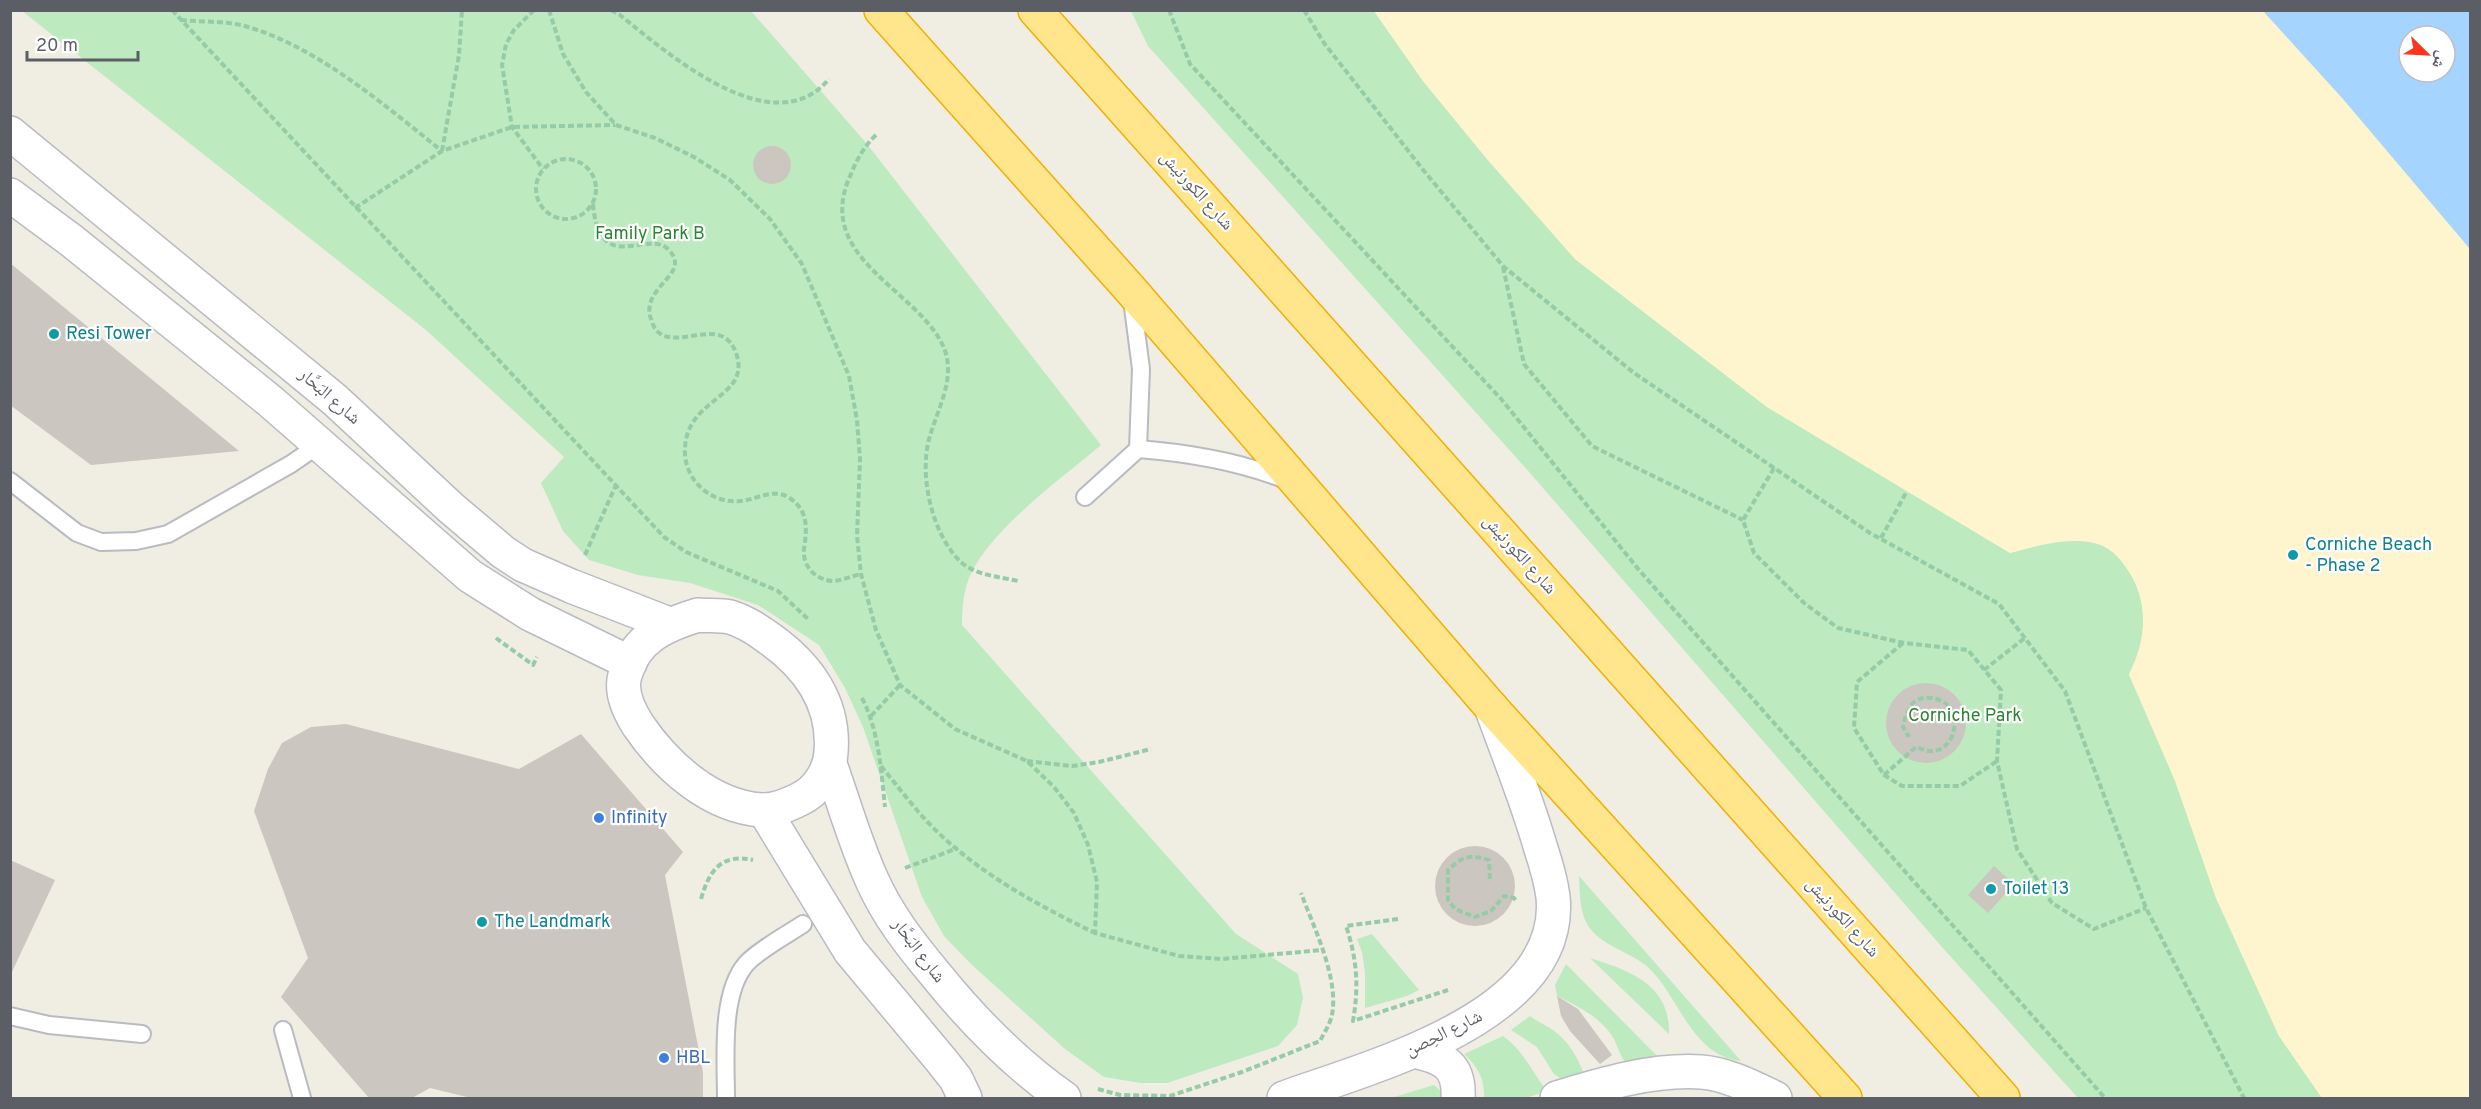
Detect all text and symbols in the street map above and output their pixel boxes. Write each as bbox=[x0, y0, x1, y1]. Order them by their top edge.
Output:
scale bar bbox=[27, 24, 138, 62]
north arrow bbox=[2397, 24, 2457, 84]
text: 20 m bbox=[36, 35, 78, 58]
text: ش bbox=[2426, 47, 2451, 71]
street label: شارع الكورنيش bbox=[1154, 146, 1238, 236]
park label: Family Park B bbox=[595, 223, 705, 246]
place label: Resi Tower bbox=[66, 323, 152, 346]
marker: Resi Tower bbox=[47, 327, 61, 341]
street label: شارع البَحَّار bbox=[292, 363, 365, 430]
street label: شارع الكورنيش bbox=[1477, 510, 1561, 600]
place label: Corniche Beach - Phase 2 bbox=[2305, 534, 2432, 578]
marker: Corniche Beach - Phase 2 bbox=[2286, 548, 2300, 562]
park label: Corniche Park bbox=[1908, 705, 2022, 728]
place label: Infinity bbox=[611, 807, 667, 830]
marker: Infinity bbox=[592, 811, 606, 825]
street label: شارع الكورنيش bbox=[1800, 873, 1884, 963]
place label: Toilet 13 bbox=[2003, 878, 2069, 901]
marker: Toilet 13 bbox=[1984, 882, 1998, 896]
place label: The Landmark bbox=[494, 911, 611, 934]
street label: شارع البَحَّار bbox=[886, 913, 950, 988]
marker: The Landmark bbox=[475, 915, 489, 929]
street label: شارع الحِصن bbox=[1402, 1005, 1486, 1063]
place label: HBL bbox=[676, 1047, 710, 1070]
marker: HBL bbox=[657, 1051, 671, 1065]

